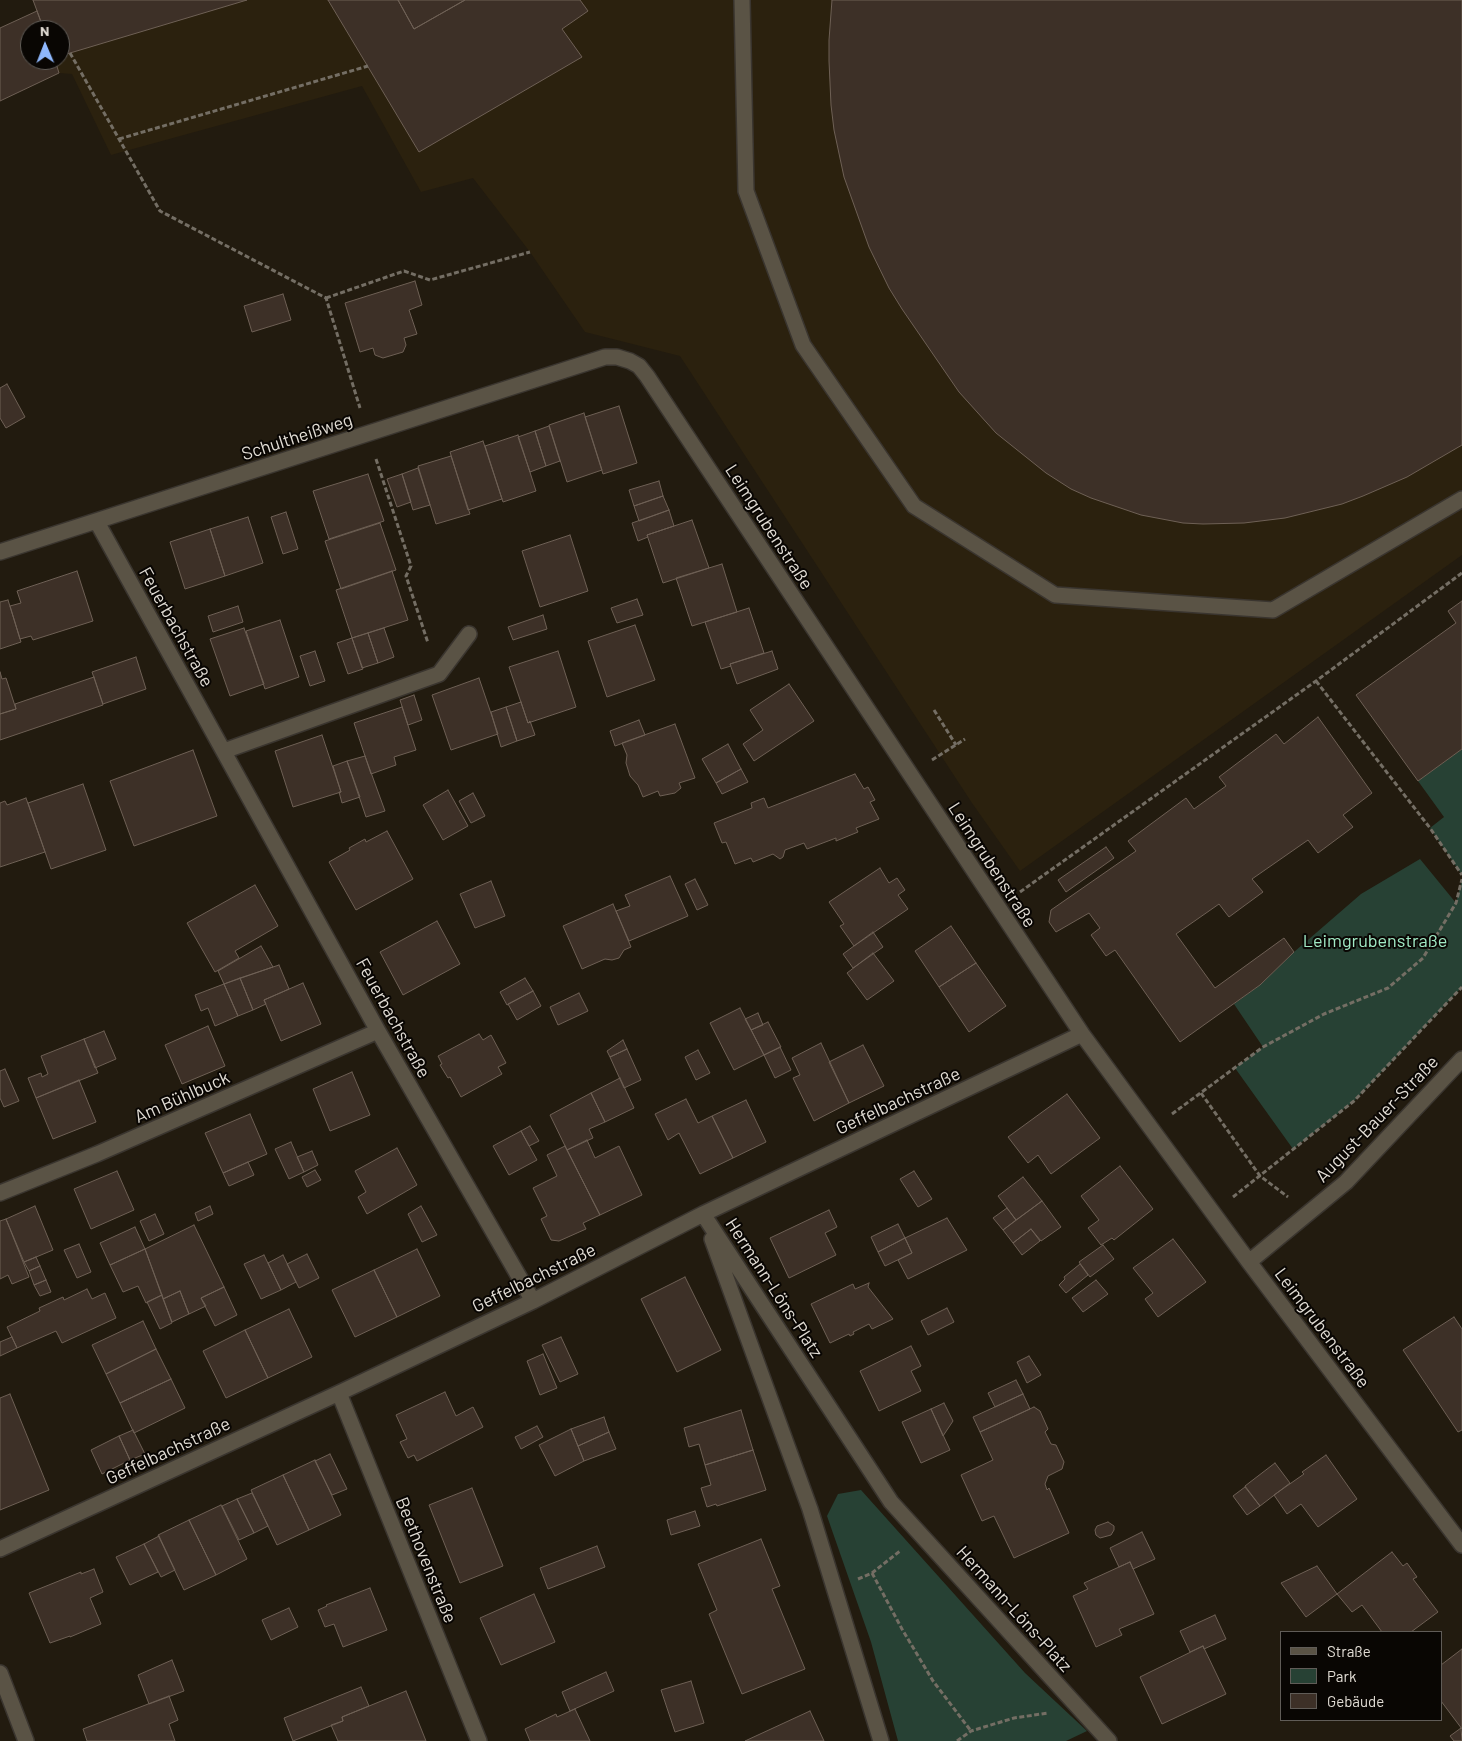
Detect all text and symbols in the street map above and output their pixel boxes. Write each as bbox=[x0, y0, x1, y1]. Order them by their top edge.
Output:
north arrow bbox=[20, 20, 70, 70]
text: N bbox=[40, 22, 50, 39]
street label: Schultheißweg bbox=[239, 409, 355, 465]
street label: Leimgrubenstraße bbox=[721, 460, 817, 594]
street label: Feuerbachstraße bbox=[134, 563, 218, 691]
street label: Leimgrubenstraße bbox=[944, 798, 1040, 932]
park label: Leimgrubenstraße bbox=[1303, 930, 1447, 952]
street label: Feuerbachstraße bbox=[351, 954, 435, 1082]
street label: August-Bauer-Straße bbox=[1311, 1051, 1443, 1187]
street label: Geffelbachstraße bbox=[832, 1063, 964, 1139]
street label: Am Bühlbuck bbox=[131, 1066, 233, 1128]
street label: Hermann-Löns-Platz bbox=[721, 1214, 827, 1362]
street label: Geffelbachstraße bbox=[469, 1239, 599, 1317]
street label: Leimgrubenstraße bbox=[1270, 1264, 1374, 1392]
street label: Geffelbachstraße bbox=[102, 1413, 234, 1489]
street label: Beethovenstraße bbox=[391, 1494, 461, 1626]
street label: Hermann-Löns-Platz bbox=[952, 1542, 1076, 1676]
legend bbox=[1280, 1631, 1442, 1721]
text: Straße bbox=[1327, 1642, 1371, 1660]
text: Park bbox=[1327, 1667, 1356, 1685]
text: Gebäude bbox=[1327, 1692, 1384, 1710]

